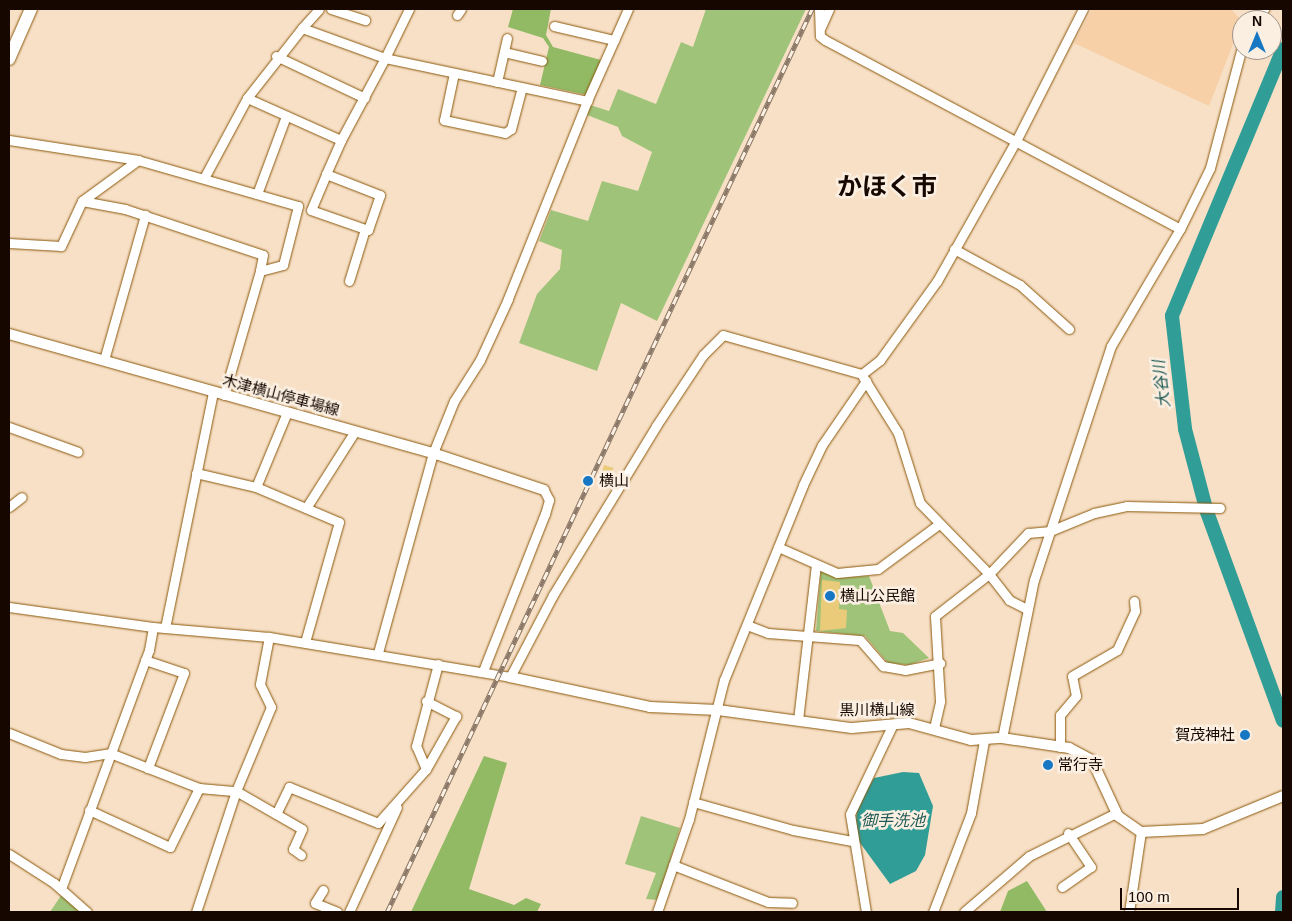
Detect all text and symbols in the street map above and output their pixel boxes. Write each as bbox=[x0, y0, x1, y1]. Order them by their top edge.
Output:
north arrow bbox=[1232, 10, 1282, 60]
text: N bbox=[1252, 13, 1262, 29]
district label: かほく市 bbox=[837, 171, 937, 201]
water label: 大谷川 bbox=[1150, 359, 1174, 409]
street label: 木津横山停車場線 bbox=[221, 371, 341, 419]
place label: 横山 bbox=[599, 472, 629, 490]
marker: 横山 bbox=[581, 474, 595, 488]
place label: 横山公民館 bbox=[840, 587, 915, 605]
marker: 横山公民館 bbox=[824, 590, 836, 602]
street label: 黒川横山線 bbox=[840, 701, 914, 719]
place label: 賀茂神社 bbox=[1175, 726, 1235, 744]
marker: 賀茂神社 bbox=[1239, 729, 1251, 741]
place label: 常行寺 bbox=[1058, 756, 1103, 774]
marker: 常行寺 bbox=[1042, 759, 1054, 771]
water label: 御手洗池 bbox=[861, 811, 925, 831]
scale bar bbox=[1122, 878, 1241, 910]
text: 100 m bbox=[1128, 888, 1170, 905]

